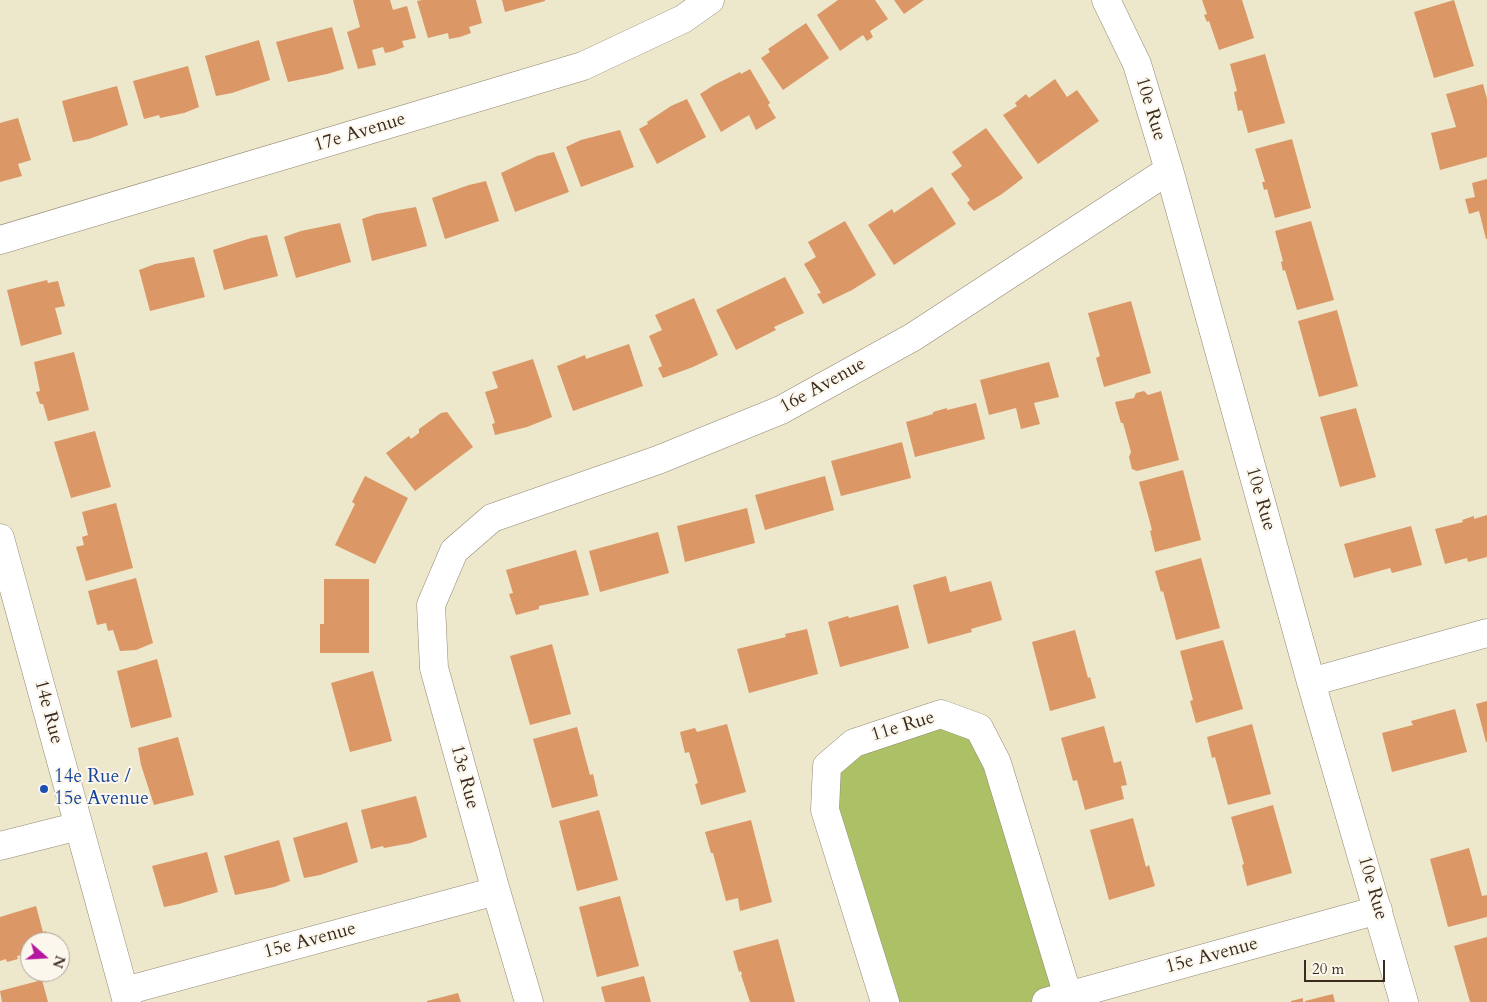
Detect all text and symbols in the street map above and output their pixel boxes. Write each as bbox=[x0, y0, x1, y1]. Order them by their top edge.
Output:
street label: 10e Rue bbox=[1130, 74, 1170, 144]
street label: 17e Avenue bbox=[311, 108, 409, 158]
street label: 16e Avenue bbox=[776, 353, 870, 419]
street label: 10e Rue bbox=[1240, 464, 1280, 534]
street label: 14e Rue bbox=[29, 677, 67, 747]
street label: 11e Rue bbox=[868, 707, 938, 747]
street label: 13e Rue bbox=[445, 742, 483, 812]
place label: 14e Rue / 15e Avenue bbox=[54, 767, 149, 811]
marker: 14e Rue / 15e Avenue bbox=[38, 783, 50, 795]
street label: 10e Rue bbox=[1352, 853, 1392, 923]
street label: 15e Avenue bbox=[261, 918, 359, 964]
north arrow bbox=[20, 932, 70, 982]
street label: 15e Avenue bbox=[1163, 933, 1261, 979]
scale bar bbox=[1307, 950, 1388, 982]
text: N bbox=[48, 953, 70, 971]
text: 20 m bbox=[1312, 959, 1344, 979]

